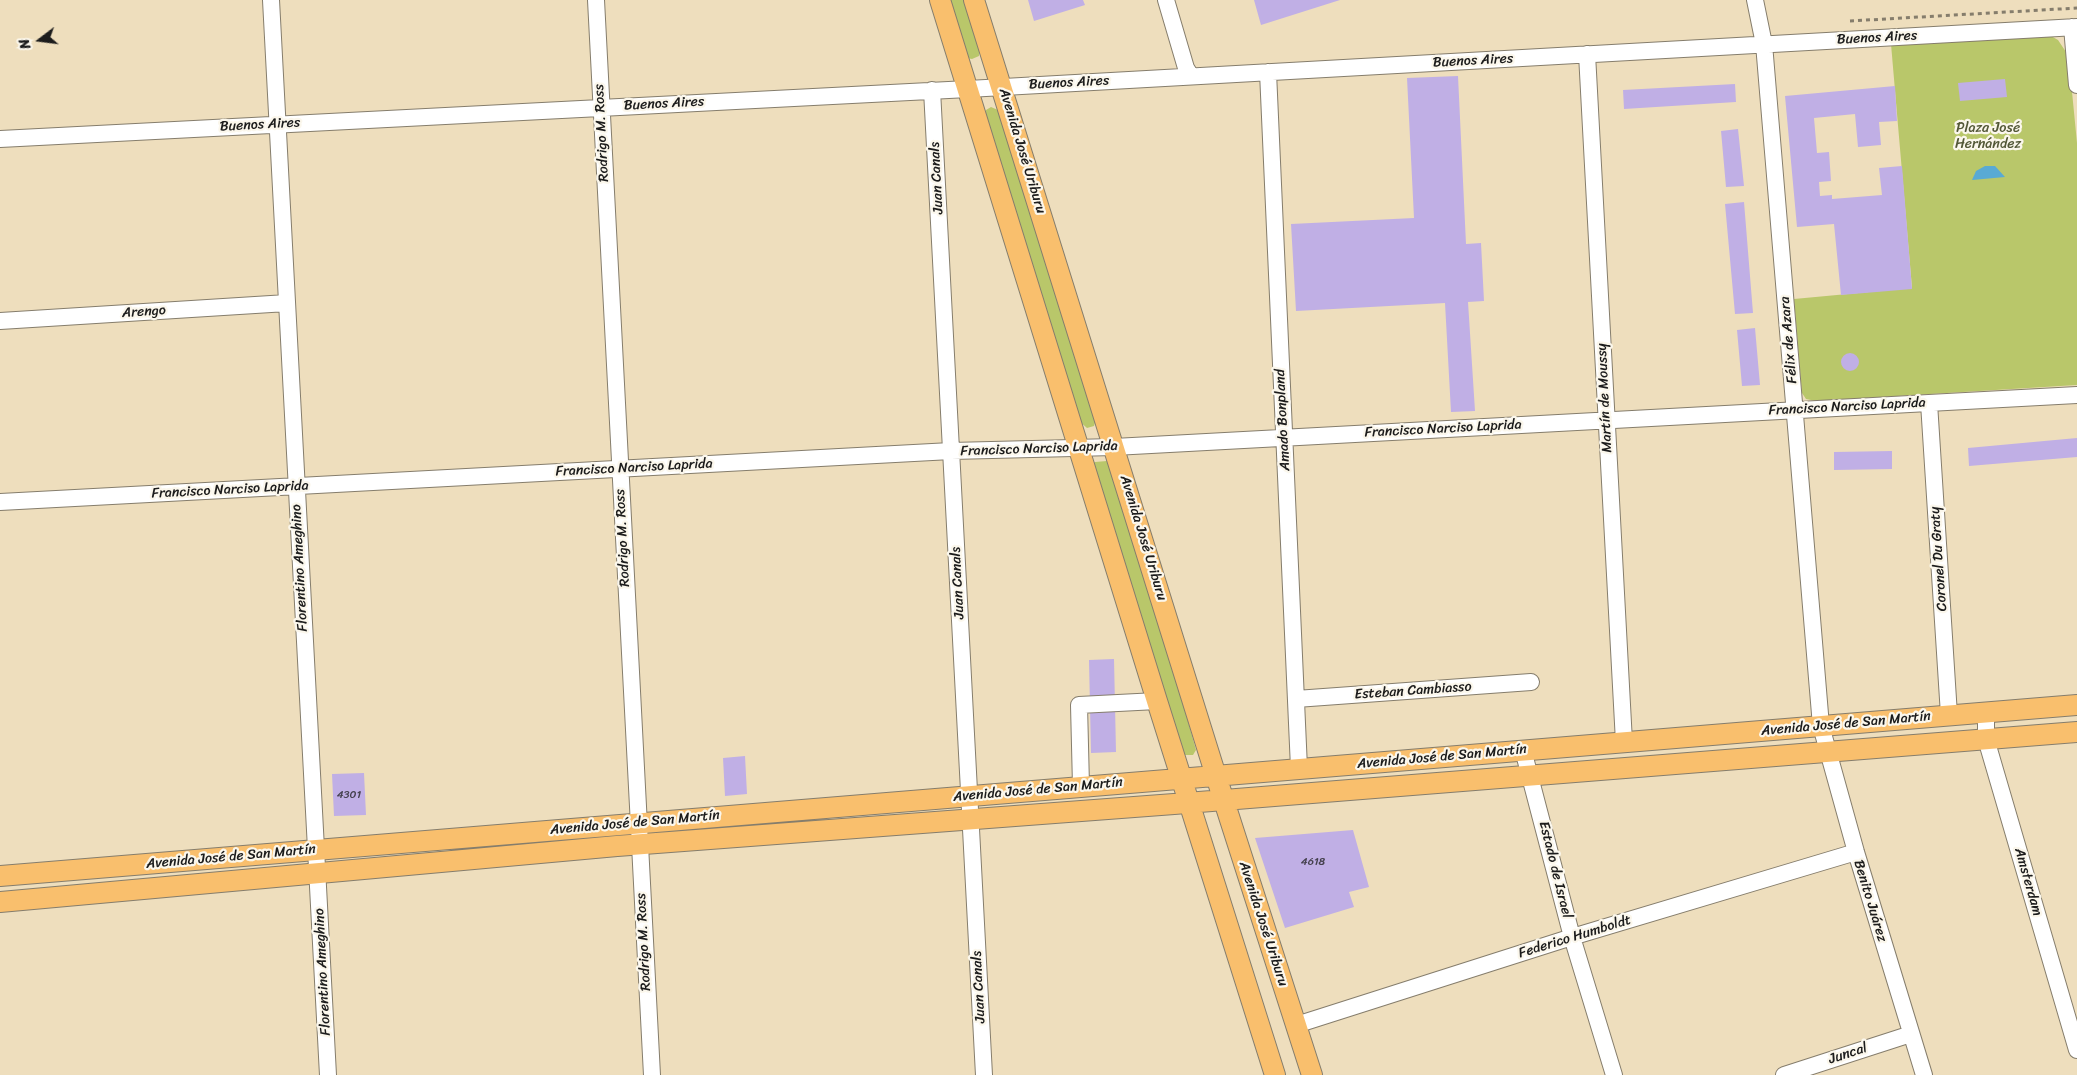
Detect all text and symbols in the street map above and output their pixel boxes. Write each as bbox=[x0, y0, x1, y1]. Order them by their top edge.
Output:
north arrow bbox=[15, 15, 65, 65]
street label: Buenos Aires bbox=[1836, 28, 1918, 48]
text: N bbox=[12, 36, 38, 52]
street label: Buenos Aires bbox=[1432, 51, 1514, 71]
street label: Buenos Aires bbox=[1028, 73, 1110, 93]
street label: Rodrigo M. Ross bbox=[591, 84, 613, 182]
street label: Avenida José Uriburu bbox=[995, 86, 1049, 216]
street label: Buenos Aires bbox=[623, 94, 705, 114]
street label: Buenos Aires bbox=[219, 115, 301, 135]
park label: Plaza José Hernández bbox=[1955, 120, 2021, 152]
street label: Juan Canals bbox=[927, 141, 947, 215]
street label: Félix de Azara bbox=[1777, 296, 1801, 384]
street label: Arengo bbox=[122, 302, 166, 322]
street label: Martín de Moussy bbox=[1594, 343, 1616, 453]
street label: Amado Bonpland bbox=[1272, 369, 1294, 471]
street label: Francisco Narciso Laprida bbox=[1768, 394, 1926, 420]
street label: Francisco Narciso Laprida bbox=[1364, 416, 1522, 442]
street label: Francisco Narciso Laprida bbox=[960, 438, 1118, 460]
street label: Francisco Narciso Laprida bbox=[555, 455, 713, 481]
street label: Avenida José Uriburu bbox=[1116, 473, 1170, 603]
street label: Francisco Narciso Laprida bbox=[151, 477, 309, 503]
street label: Rodrigo M. Ross bbox=[612, 489, 634, 587]
street label: Florentino Ameghino bbox=[288, 504, 312, 632]
street label: Coronel Du Graty bbox=[1927, 506, 1951, 612]
street label: Juan Canals bbox=[948, 546, 968, 620]
street label: Esteban Cambiasso bbox=[1354, 679, 1472, 703]
street label: Avenida José de San Martín bbox=[1760, 708, 1932, 740]
street label: Avenida José de San Martín bbox=[1356, 741, 1528, 773]
street label: Avenida José de San Martín bbox=[952, 774, 1124, 806]
house number: 4301 bbox=[337, 788, 361, 802]
street label: Avenida José de San Martín bbox=[549, 807, 721, 839]
street label: Estado de Israel bbox=[1535, 820, 1575, 920]
street label: Avenida José de San Martín bbox=[145, 841, 317, 873]
street label: Amsterdam bbox=[2010, 846, 2046, 918]
house number: 4618 bbox=[1301, 855, 1325, 869]
street label: Benito Juárez bbox=[1850, 858, 1890, 944]
street label: Avenida José Uriburu bbox=[1235, 859, 1291, 989]
street label: Rodrigo M. Ross bbox=[633, 893, 655, 991]
street label: Florentino Ameghino bbox=[311, 908, 335, 1036]
street label: Federico Humboldt bbox=[1517, 912, 1633, 962]
street label: Juan Canals bbox=[969, 950, 989, 1024]
street label: Juncal bbox=[1827, 1040, 1869, 1068]

